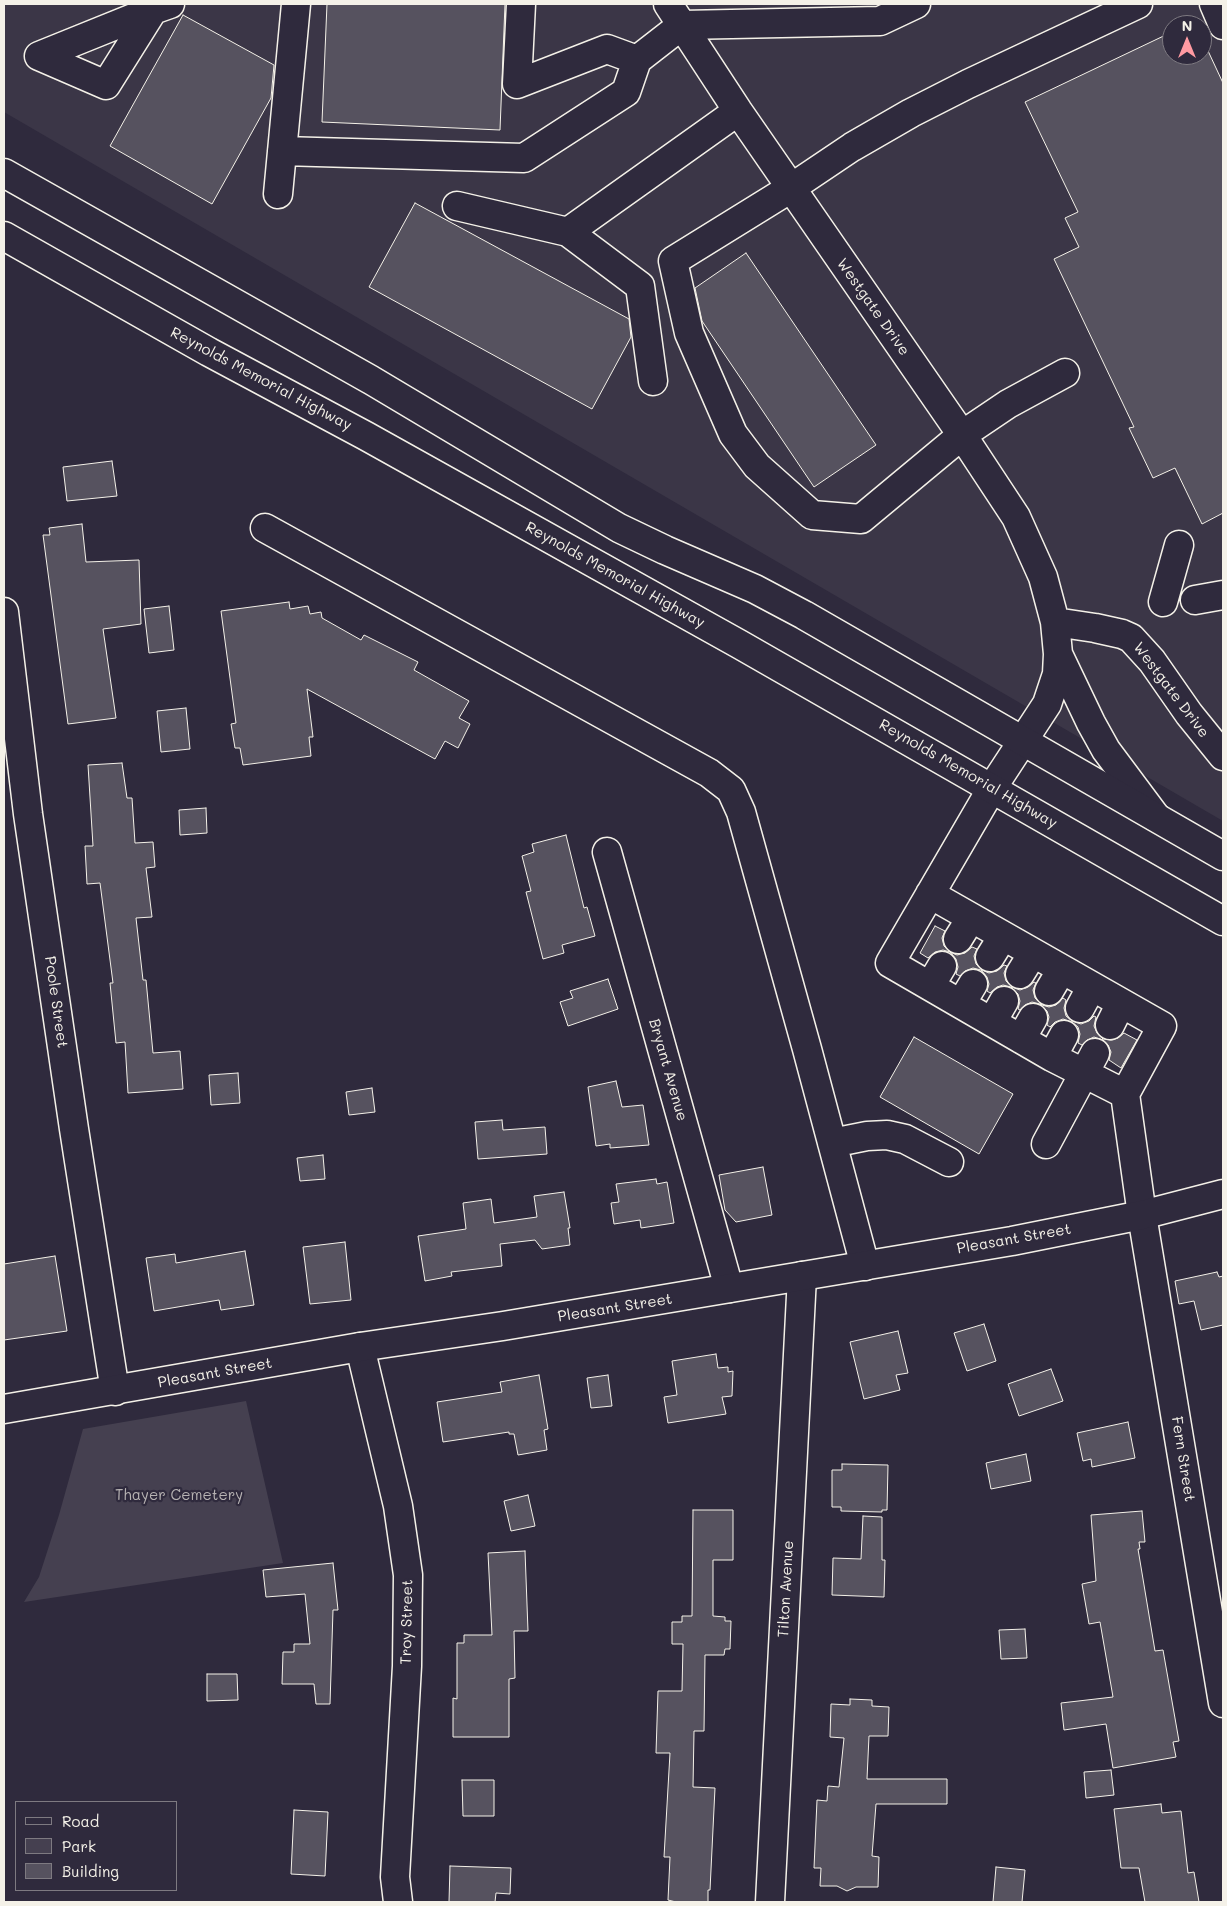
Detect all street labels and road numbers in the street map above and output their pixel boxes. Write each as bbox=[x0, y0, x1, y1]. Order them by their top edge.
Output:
street label: Westgate Drive bbox=[833, 255, 913, 359]
street label: Reynolds Memorial Highway bbox=[167, 323, 355, 435]
street label: Reynolds Memorial Highway bbox=[522, 518, 708, 632]
street label: Westgate Drive bbox=[1129, 639, 1213, 741]
street label: Reynolds Memorial Highway bbox=[876, 716, 1060, 832]
street label: Poole Street bbox=[41, 955, 71, 1049]
street label: Bryant Avenue bbox=[645, 1017, 691, 1123]
street label: Pleasant Street bbox=[955, 1220, 1073, 1258]
street label: Pleasant Street bbox=[556, 1290, 674, 1326]
street label: Pleasant Street bbox=[156, 1354, 274, 1392]
street label: Fern Street bbox=[1167, 1415, 1199, 1503]
street label: Tilton Avenue bbox=[774, 1540, 798, 1638]
street label: Troy Street bbox=[397, 1579, 417, 1665]

